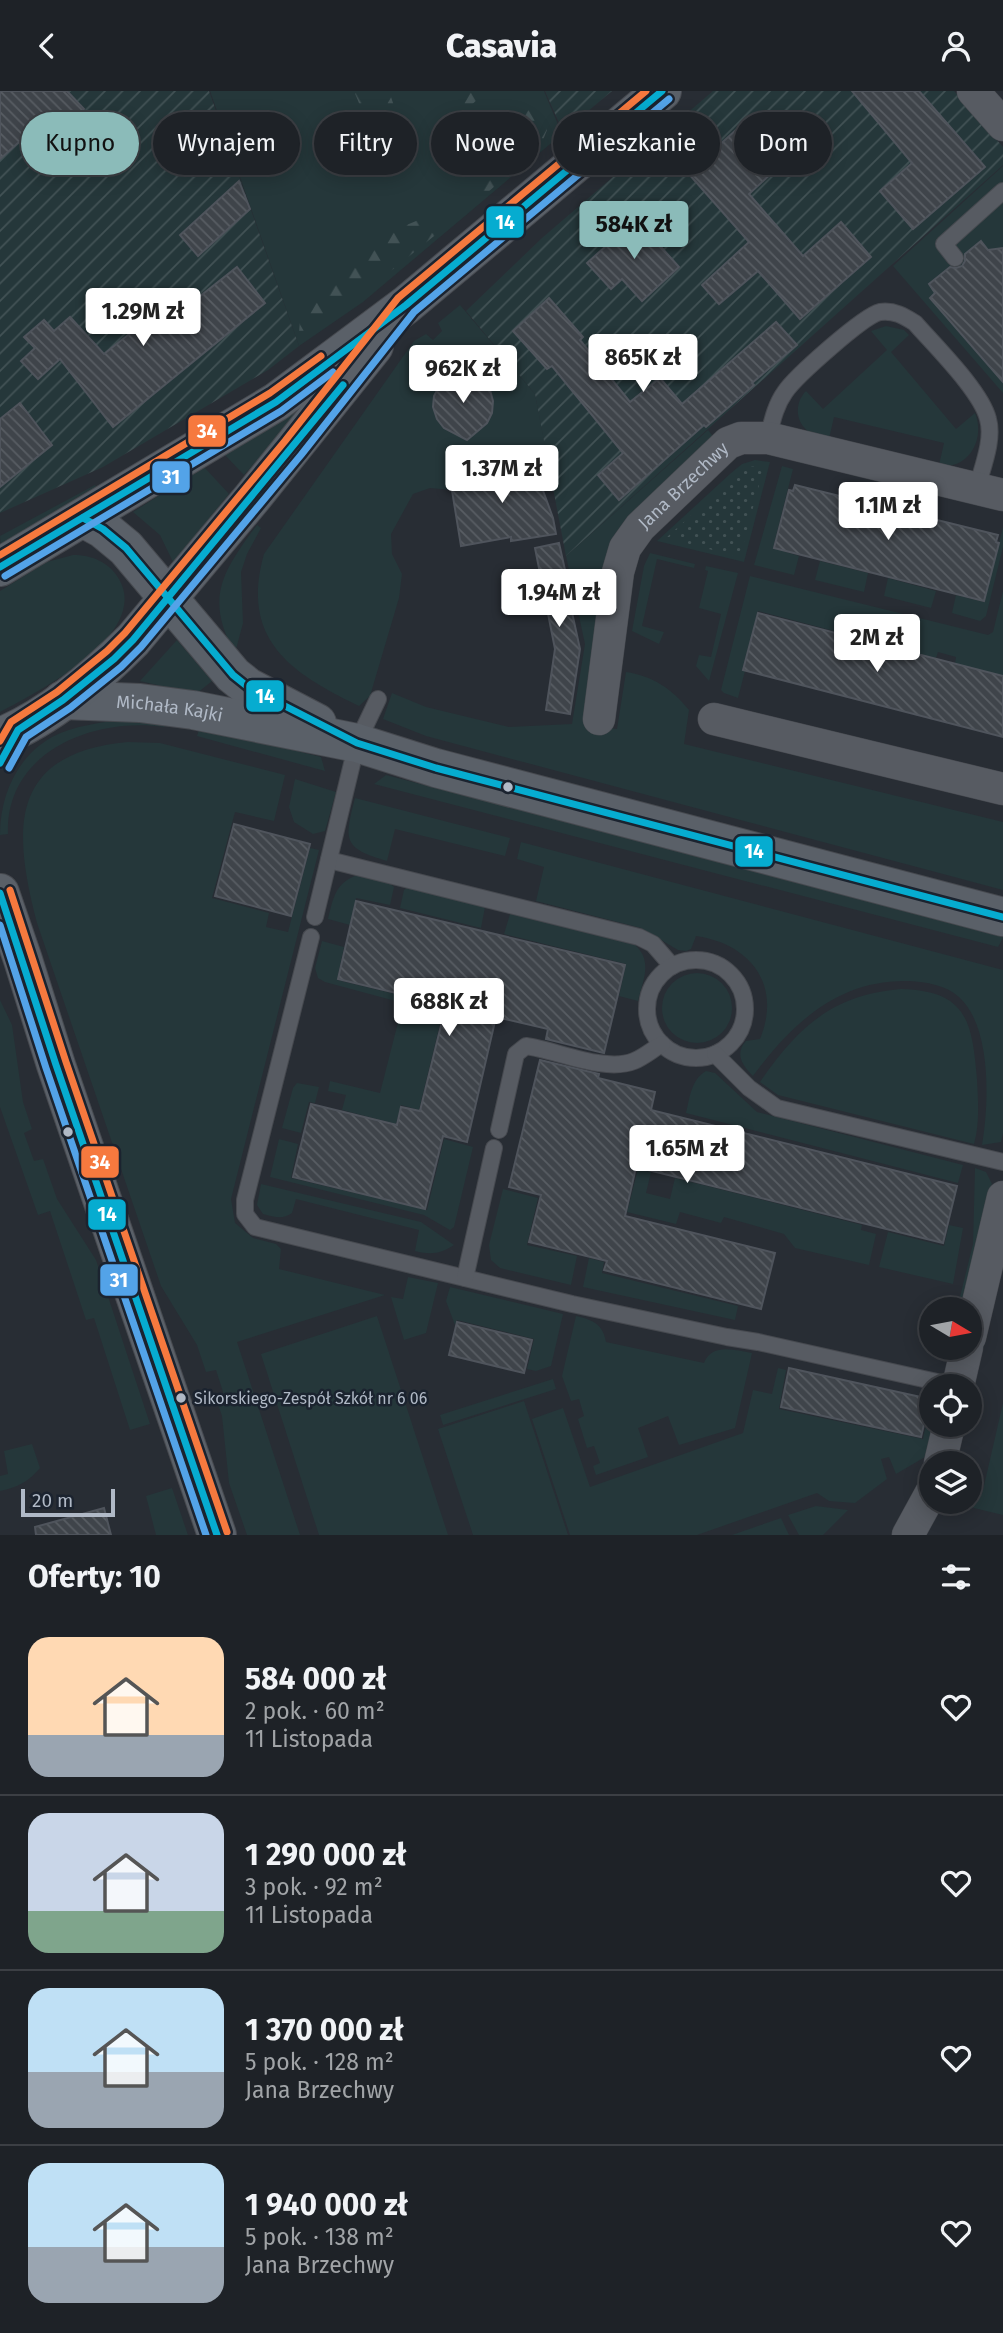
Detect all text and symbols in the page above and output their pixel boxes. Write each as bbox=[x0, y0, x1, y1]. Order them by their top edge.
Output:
icon: back bbox=[28, 27, 66, 65]
text: Casavia bbox=[446, 27, 557, 65]
icon: person bbox=[937, 27, 975, 65]
chip: Kupno bbox=[21, 112, 139, 175]
chip: Wynajem bbox=[153, 112, 300, 175]
chip: Filtry bbox=[314, 112, 417, 175]
chip: Nowe bbox=[431, 112, 539, 175]
chip: Mieszkanie bbox=[553, 112, 720, 175]
chip: Dom bbox=[734, 112, 832, 175]
pin: 584K zł bbox=[569, 201, 699, 261]
line badge: 14 bbox=[485, 205, 525, 239]
text: 584K zł bbox=[595, 210, 673, 238]
text: 14 bbox=[495, 211, 515, 234]
pin: 1.29M zł bbox=[71, 289, 215, 348]
text: 1.29M zł bbox=[102, 297, 184, 325]
pin: 865K zł bbox=[578, 335, 708, 394]
text: 865K zł bbox=[604, 343, 682, 371]
pin: 962K zł bbox=[398, 345, 528, 405]
text: 962K zł bbox=[425, 354, 501, 382]
line badge: 34 bbox=[187, 414, 227, 448]
text: 34 bbox=[196, 420, 218, 443]
street label: Jana Brzechwy bbox=[634, 437, 733, 534]
pin: 1.37M zł bbox=[430, 445, 574, 505]
text: 1.37M zł bbox=[461, 454, 543, 482]
line badge: 31 bbox=[151, 460, 191, 494]
text: 31 bbox=[161, 466, 180, 489]
pin: 1.1M zł bbox=[823, 483, 953, 542]
text: 1.1M zł bbox=[855, 491, 921, 519]
pin: 1.94M zł bbox=[487, 569, 631, 629]
text: 1.94M zł bbox=[517, 578, 601, 606]
pin: 2M zł bbox=[828, 615, 926, 674]
text: 2M zł bbox=[850, 623, 904, 651]
line badge: 14 bbox=[245, 679, 285, 713]
text: 14 bbox=[255, 685, 275, 708]
street label: Michała Kajki bbox=[116, 691, 225, 727]
unlabelled marker bbox=[501, 780, 515, 794]
line badge: 14 bbox=[734, 835, 774, 868]
text: 14 bbox=[744, 840, 764, 863]
pin: 688K zł bbox=[384, 979, 514, 1038]
text: 688K zł bbox=[410, 987, 488, 1015]
unlabelled marker bbox=[61, 1125, 75, 1139]
pin: 1.65M zł bbox=[615, 1125, 759, 1185]
text: 1.65M zł bbox=[645, 1134, 729, 1162]
line badge: 34 bbox=[80, 1145, 120, 1179]
text: 34 bbox=[89, 1151, 111, 1174]
line badge: 14 bbox=[87, 1198, 127, 1231]
text: 14 bbox=[97, 1203, 117, 1226]
line badge: 31 bbox=[99, 1263, 139, 1297]
text: 31 bbox=[109, 1269, 128, 1292]
north arrow bbox=[919, 1297, 982, 1360]
map controls bbox=[919, 1297, 982, 1514]
button: locate bbox=[919, 1374, 982, 1437]
place label: Sikorskiego-Zespół Szkół nr 6 06 bbox=[194, 1389, 427, 1408]
marker: Sikorskiego-Zespół Szkół nr 6 06 bbox=[174, 1391, 188, 1405]
button: layers bbox=[919, 1451, 982, 1514]
scale bar bbox=[21, 1486, 116, 1518]
text: 20 m bbox=[32, 1489, 73, 1512]
icon: filters bbox=[937, 1558, 975, 1596]
text: Oferty: 10 bbox=[28, 1559, 161, 1595]
text: 584 000 zł bbox=[245, 1661, 386, 1697]
icon: home bbox=[84, 1665, 168, 1749]
icon: heart bbox=[937, 1688, 975, 1726]
text: 2 pok. · 60 m² bbox=[245, 1697, 385, 1725]
text: 11 Listopada bbox=[245, 1725, 373, 1753]
text: 1 290 000 zł bbox=[245, 1837, 407, 1873]
icon: home bbox=[84, 1841, 168, 1925]
icon: heart bbox=[937, 1864, 975, 1902]
text: 3 pok. · 92 m² bbox=[245, 1873, 383, 1901]
text: 11 Listopada bbox=[245, 1901, 373, 1929]
text: 1 370 000 zł bbox=[245, 2012, 404, 2048]
icon: home bbox=[84, 2016, 168, 2100]
icon: heart bbox=[937, 2039, 975, 2077]
text: 5 pok. · 128 m² bbox=[245, 2048, 394, 2076]
text: Jana Brzechwy bbox=[245, 2076, 394, 2104]
text: 1 940 000 zł bbox=[245, 2187, 408, 2223]
icon: home bbox=[84, 2191, 168, 2275]
icon: heart bbox=[937, 2214, 975, 2252]
text: 5 pok. · 138 m² bbox=[245, 2223, 394, 2251]
text: Jana Brzechwy bbox=[245, 2251, 394, 2279]

